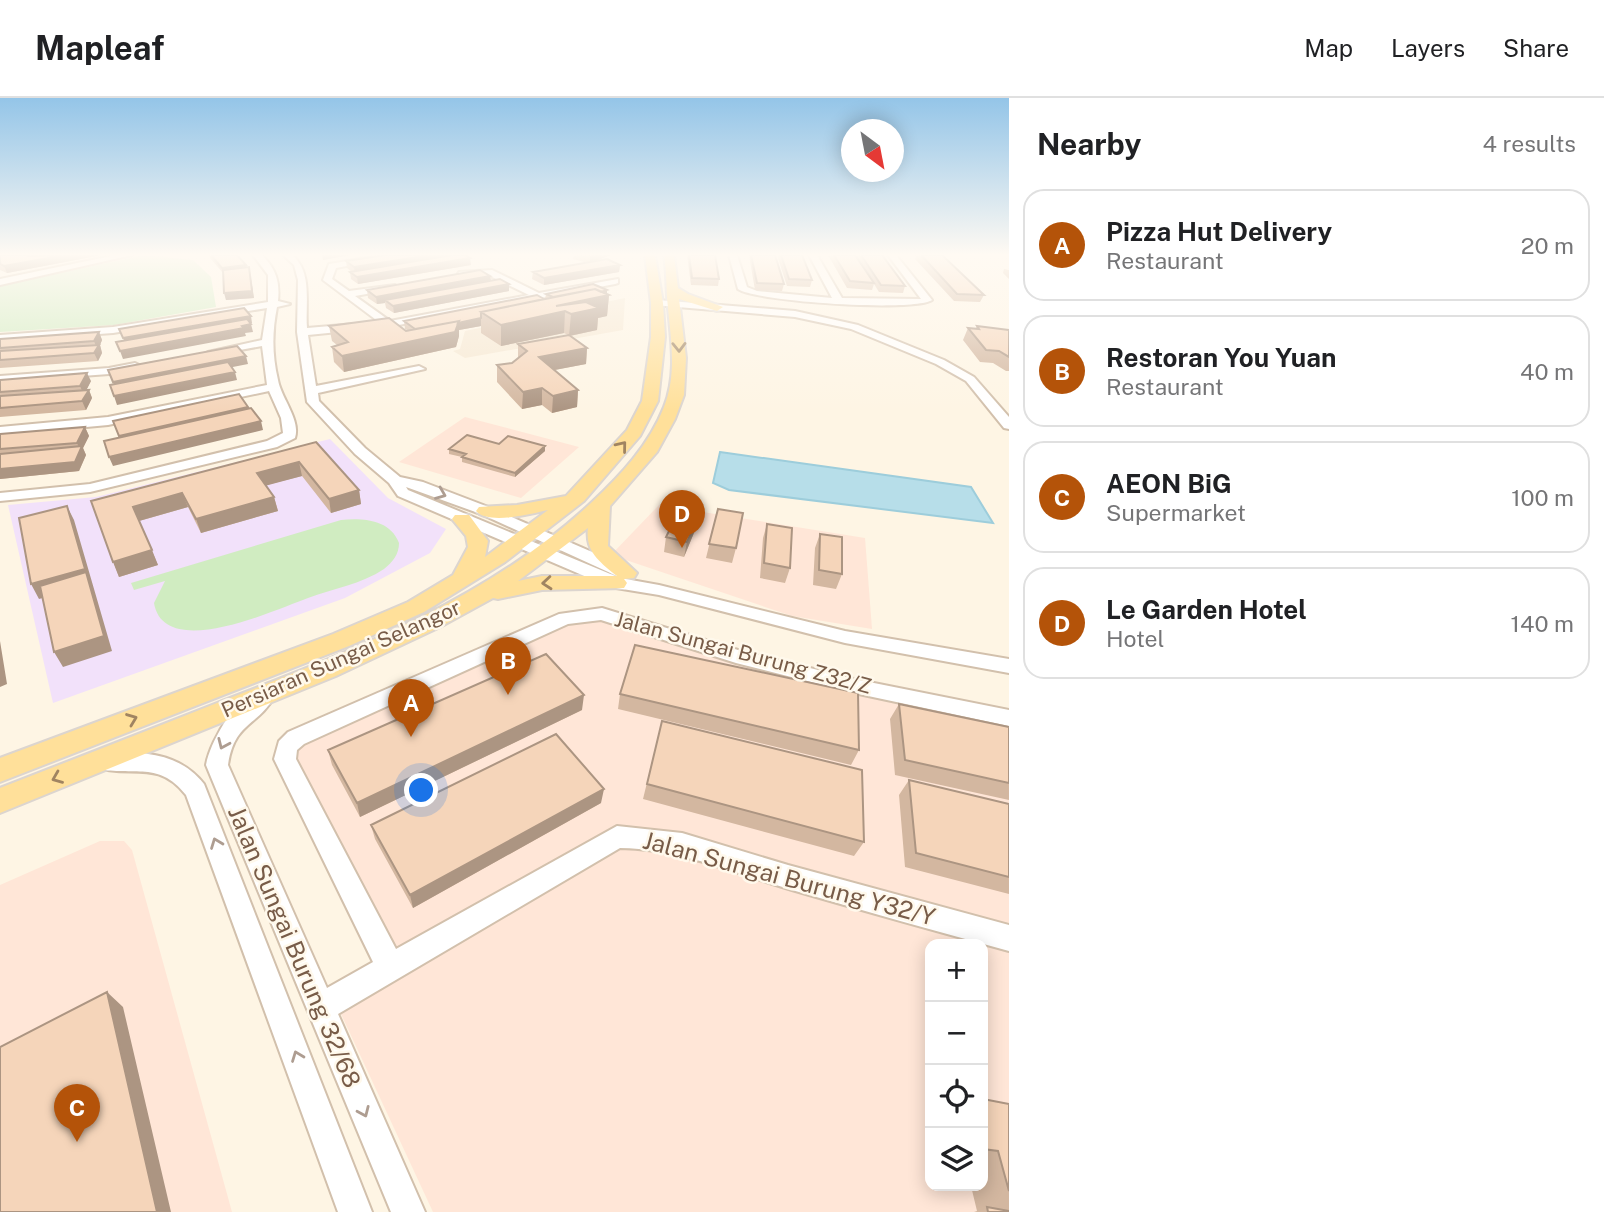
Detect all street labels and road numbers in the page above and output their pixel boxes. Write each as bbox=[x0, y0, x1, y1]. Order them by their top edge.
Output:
street label: Persiaran Sungai Selangor bbox=[217, 594, 464, 723]
street label: Jalan Sungai Burung Z32/Z bbox=[612, 606, 874, 699]
street label: Jalan Sungai Burung 32/68 bbox=[223, 802, 367, 1091]
street label: Jalan Sungai Burung Y32/Y bbox=[640, 825, 939, 931]

